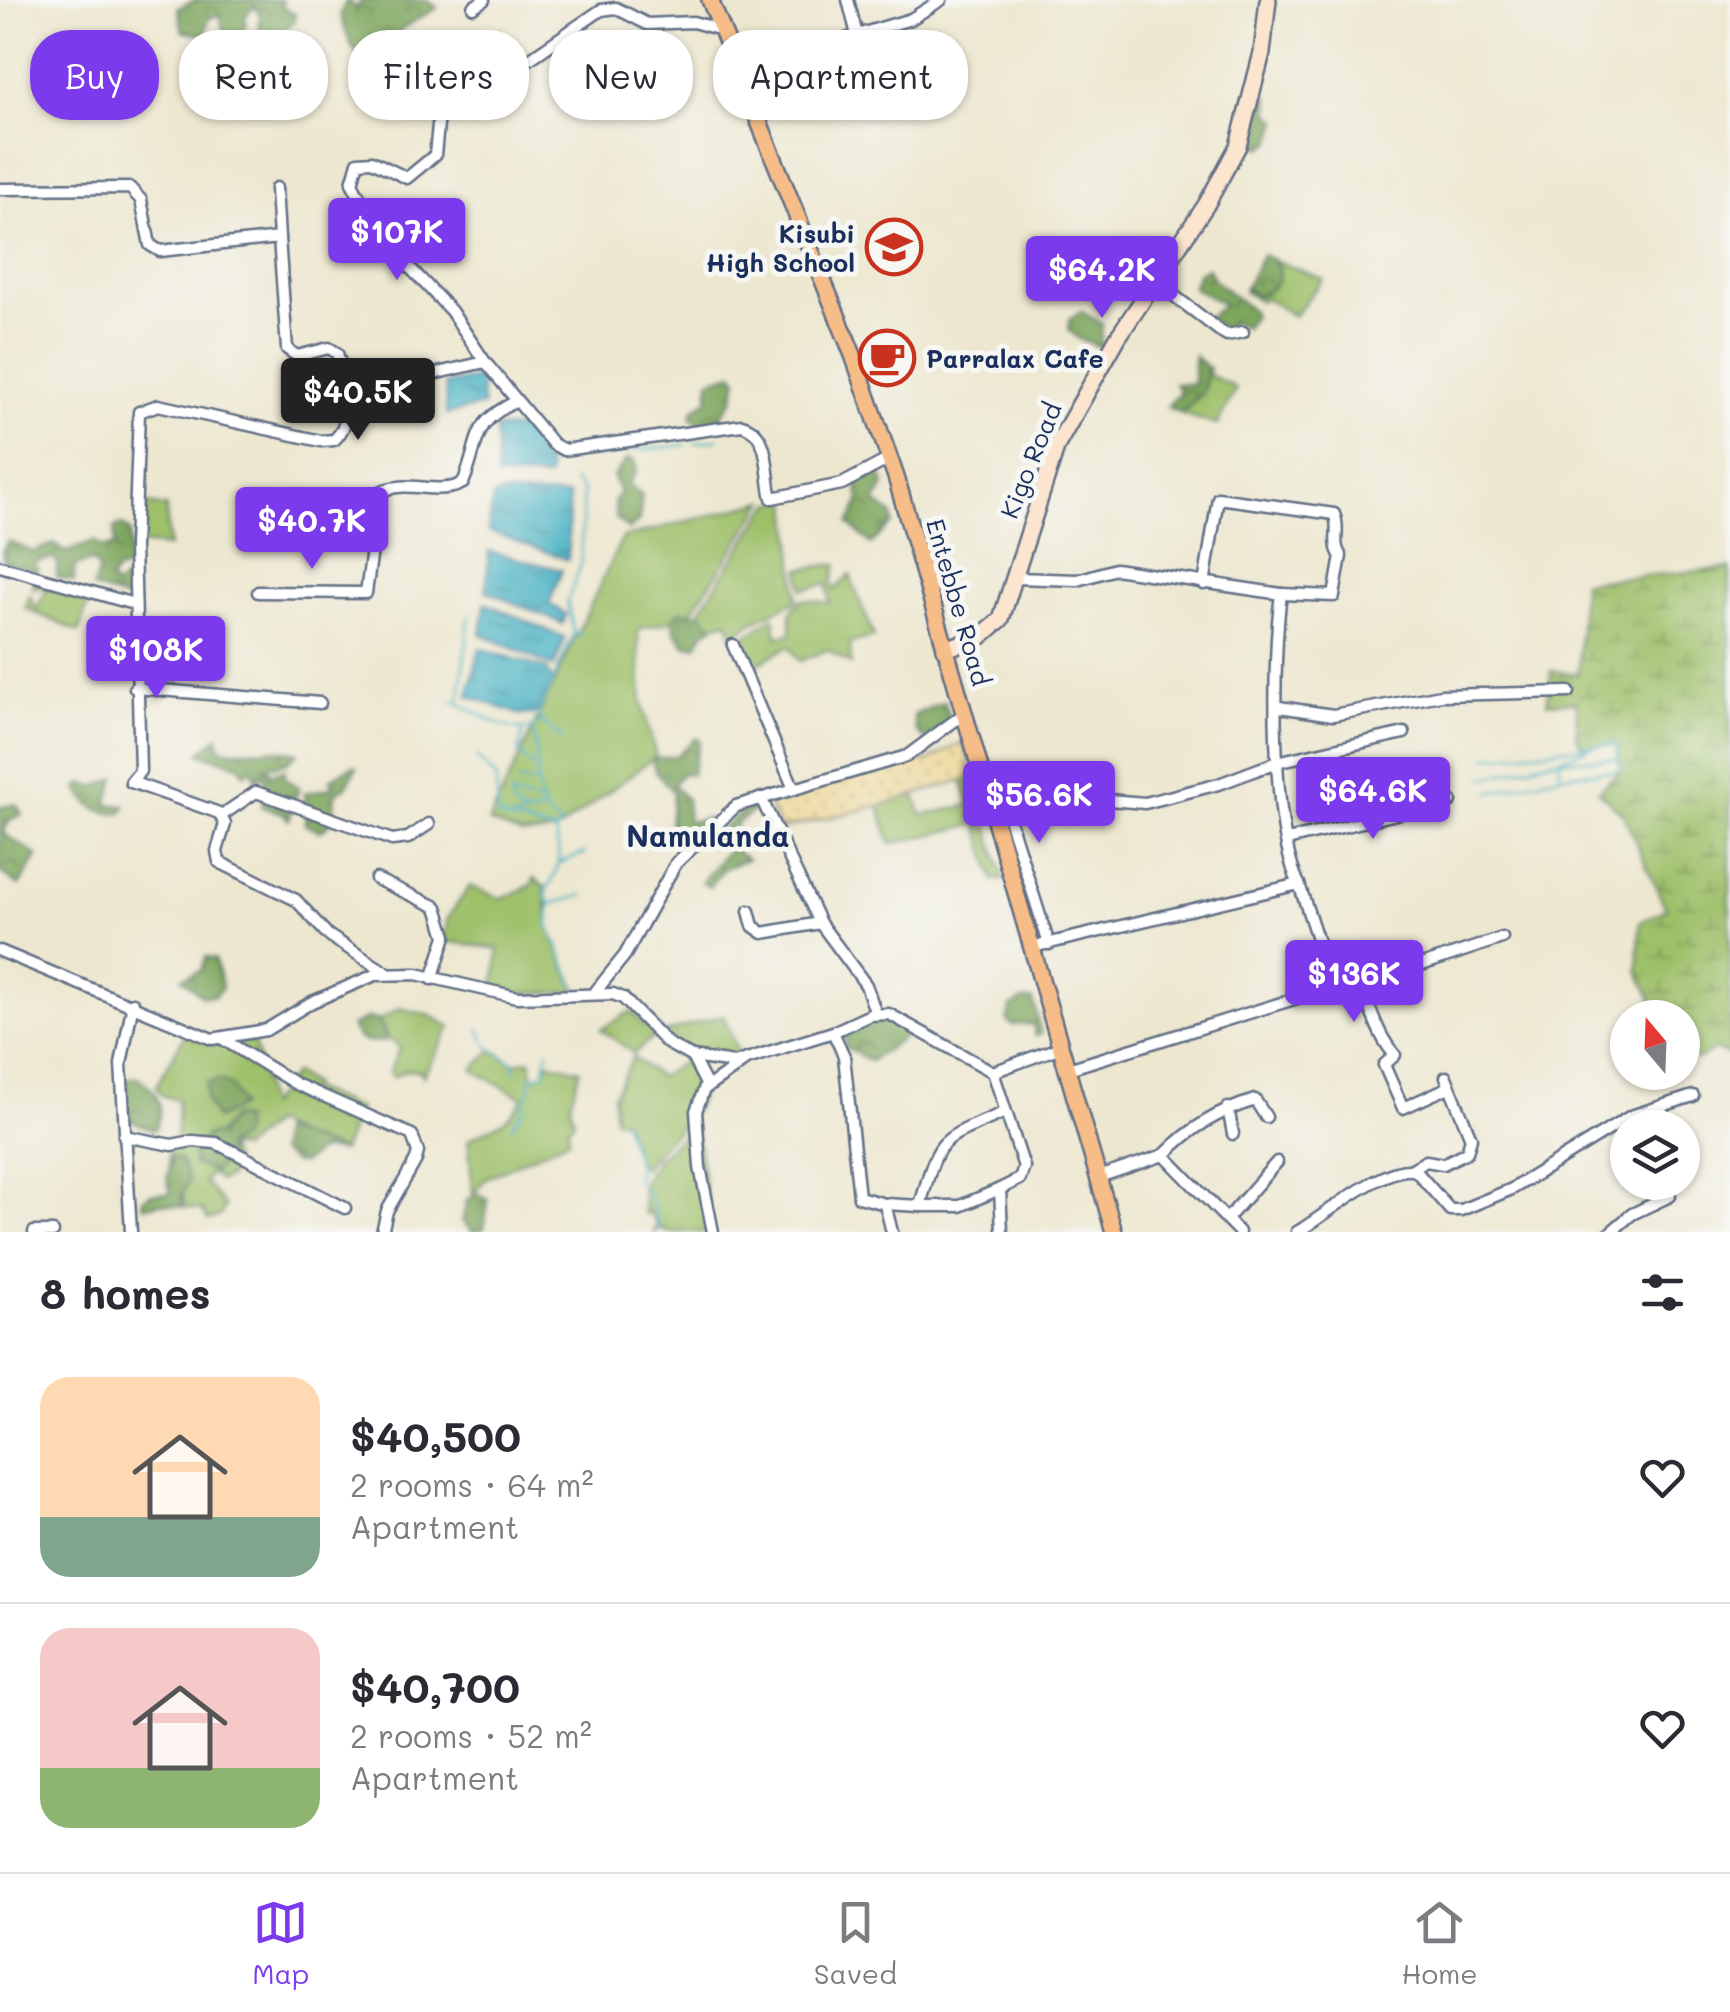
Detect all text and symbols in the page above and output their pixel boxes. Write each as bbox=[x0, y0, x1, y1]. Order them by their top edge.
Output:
chip: Buy bbox=[30, 30, 159, 120]
chip: Rent bbox=[179, 30, 328, 120]
chip: Filters bbox=[348, 30, 529, 120]
chip: New bbox=[549, 30, 693, 120]
chip: Apartment bbox=[713, 30, 968, 120]
pin: $107K bbox=[327, 198, 467, 283]
text: $107K bbox=[350, 209, 444, 251]
place label: Kisubi High School bbox=[706, 217, 855, 278]
school or university icon: Kisubi High School bbox=[864, 217, 924, 277]
pin: $64.2K bbox=[1021, 236, 1183, 321]
text: $64.2K bbox=[1048, 247, 1156, 289]
cafe icon: Parralax Cafe bbox=[857, 328, 917, 388]
place label: Parralax Cafe bbox=[926, 342, 1104, 374]
pin: $40.5K bbox=[277, 358, 439, 443]
text: $40.5K bbox=[303, 369, 413, 411]
street label: Kigo Road bbox=[992, 397, 1068, 523]
pin: $40.7K bbox=[231, 487, 393, 572]
text: $40.7K bbox=[257, 498, 367, 540]
street label: Entebbe Road bbox=[920, 515, 998, 689]
pin: $108K bbox=[86, 616, 226, 701]
text: $108K bbox=[108, 627, 204, 669]
pin: $64.6K bbox=[1292, 757, 1454, 842]
pin: $56.6K bbox=[958, 761, 1120, 846]
text: $64.6K bbox=[1318, 768, 1428, 810]
text: $56.6K bbox=[985, 772, 1093, 814]
district label: Namulanda bbox=[626, 815, 790, 855]
pin: $136K bbox=[1284, 940, 1424, 1025]
text: $136K bbox=[1307, 951, 1401, 993]
north arrow bbox=[1610, 1000, 1700, 1090]
map controls bbox=[1610, 1000, 1700, 1200]
button: layers bbox=[1610, 1110, 1700, 1200]
text: 8 homes bbox=[40, 1265, 211, 1320]
icon: filters bbox=[1635, 1265, 1690, 1320]
text: $40,500 bbox=[350, 1408, 521, 1463]
icon: home bbox=[120, 1417, 240, 1537]
icon: heart bbox=[1635, 1450, 1690, 1505]
text: 2 rooms · 64 m² bbox=[350, 1463, 594, 1505]
text: Apartment bbox=[350, 1505, 519, 1547]
text: $40,700 bbox=[350, 1659, 520, 1714]
icon: home bbox=[120, 1668, 240, 1788]
icon: heart bbox=[1635, 1701, 1690, 1756]
text: 2 rooms · 52 m² bbox=[350, 1714, 592, 1756]
text: Apartment bbox=[350, 1756, 519, 1798]
tab: Map bbox=[252, 1895, 309, 1991]
tab: Saved bbox=[814, 1895, 897, 1991]
tab: Home bbox=[1401, 1895, 1478, 1991]

